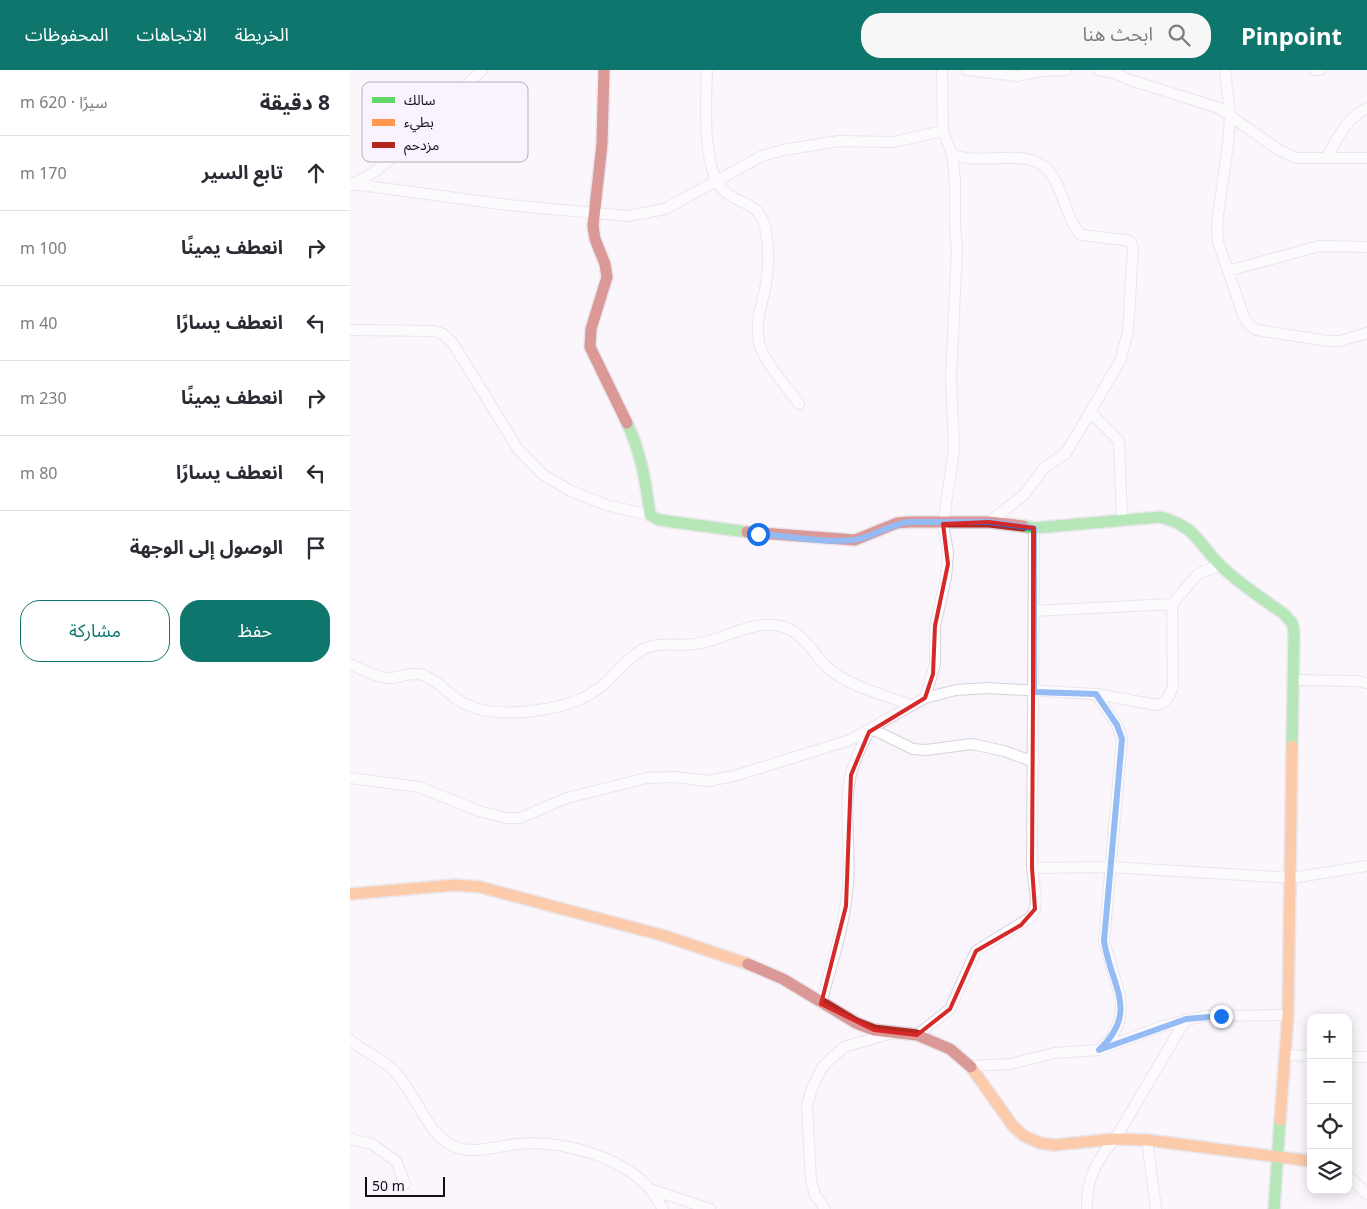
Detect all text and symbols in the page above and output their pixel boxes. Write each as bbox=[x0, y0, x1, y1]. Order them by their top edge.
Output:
search box bbox=[861, 13, 1211, 58]
text: Pinpoint bbox=[1241, 19, 1342, 52]
text: ابحث هنا bbox=[1083, 21, 1153, 47]
icon: search bbox=[1165, 21, 1193, 49]
text: المحفوظات bbox=[25, 22, 109, 46]
text: الاتجاهات bbox=[137, 22, 207, 46]
text: الخريطة bbox=[235, 22, 289, 46]
legend bbox=[362, 82, 528, 162]
text: 8 دقيقة bbox=[260, 88, 330, 116]
text: سالك bbox=[404, 90, 436, 109]
text: سيرًا · 620 m bbox=[20, 91, 107, 113]
text: بطيء bbox=[404, 112, 434, 133]
text: مزدحم bbox=[404, 135, 439, 156]
text: تابع السير bbox=[202, 159, 283, 185]
icon: ahead bbox=[302, 159, 330, 187]
text: 170 m bbox=[20, 162, 67, 184]
text: انعطف يمينًا bbox=[181, 234, 283, 260]
icon: right bbox=[302, 234, 330, 262]
text: 100 m bbox=[20, 237, 67, 259]
text: انعطف يسارًا bbox=[176, 309, 283, 335]
icon: left bbox=[302, 309, 330, 337]
text: 40 m bbox=[20, 312, 57, 334]
text: انعطف يمينًا bbox=[181, 384, 283, 410]
icon: right bbox=[302, 384, 330, 412]
text: 230 m bbox=[20, 387, 67, 409]
text: انعطف يسارًا bbox=[176, 459, 283, 485]
icon: left bbox=[302, 459, 330, 487]
text: 80 m bbox=[20, 462, 57, 484]
route start bbox=[747, 523, 770, 546]
text: الوصول إلى الوجهة bbox=[130, 534, 283, 560]
icon: arrive bbox=[302, 534, 330, 562]
button: مشاركة bbox=[20, 600, 170, 662]
button: حفظ bbox=[180, 600, 330, 662]
route end bbox=[1210, 1005, 1233, 1028]
map controls bbox=[1307, 1014, 1352, 1194]
button: + bbox=[1307, 1014, 1352, 1059]
button: − bbox=[1307, 1059, 1352, 1104]
button: locate bbox=[1307, 1104, 1352, 1149]
button: layers bbox=[1307, 1149, 1352, 1194]
scale bar bbox=[365, 1174, 445, 1197]
text: 50 m bbox=[372, 1176, 405, 1195]

